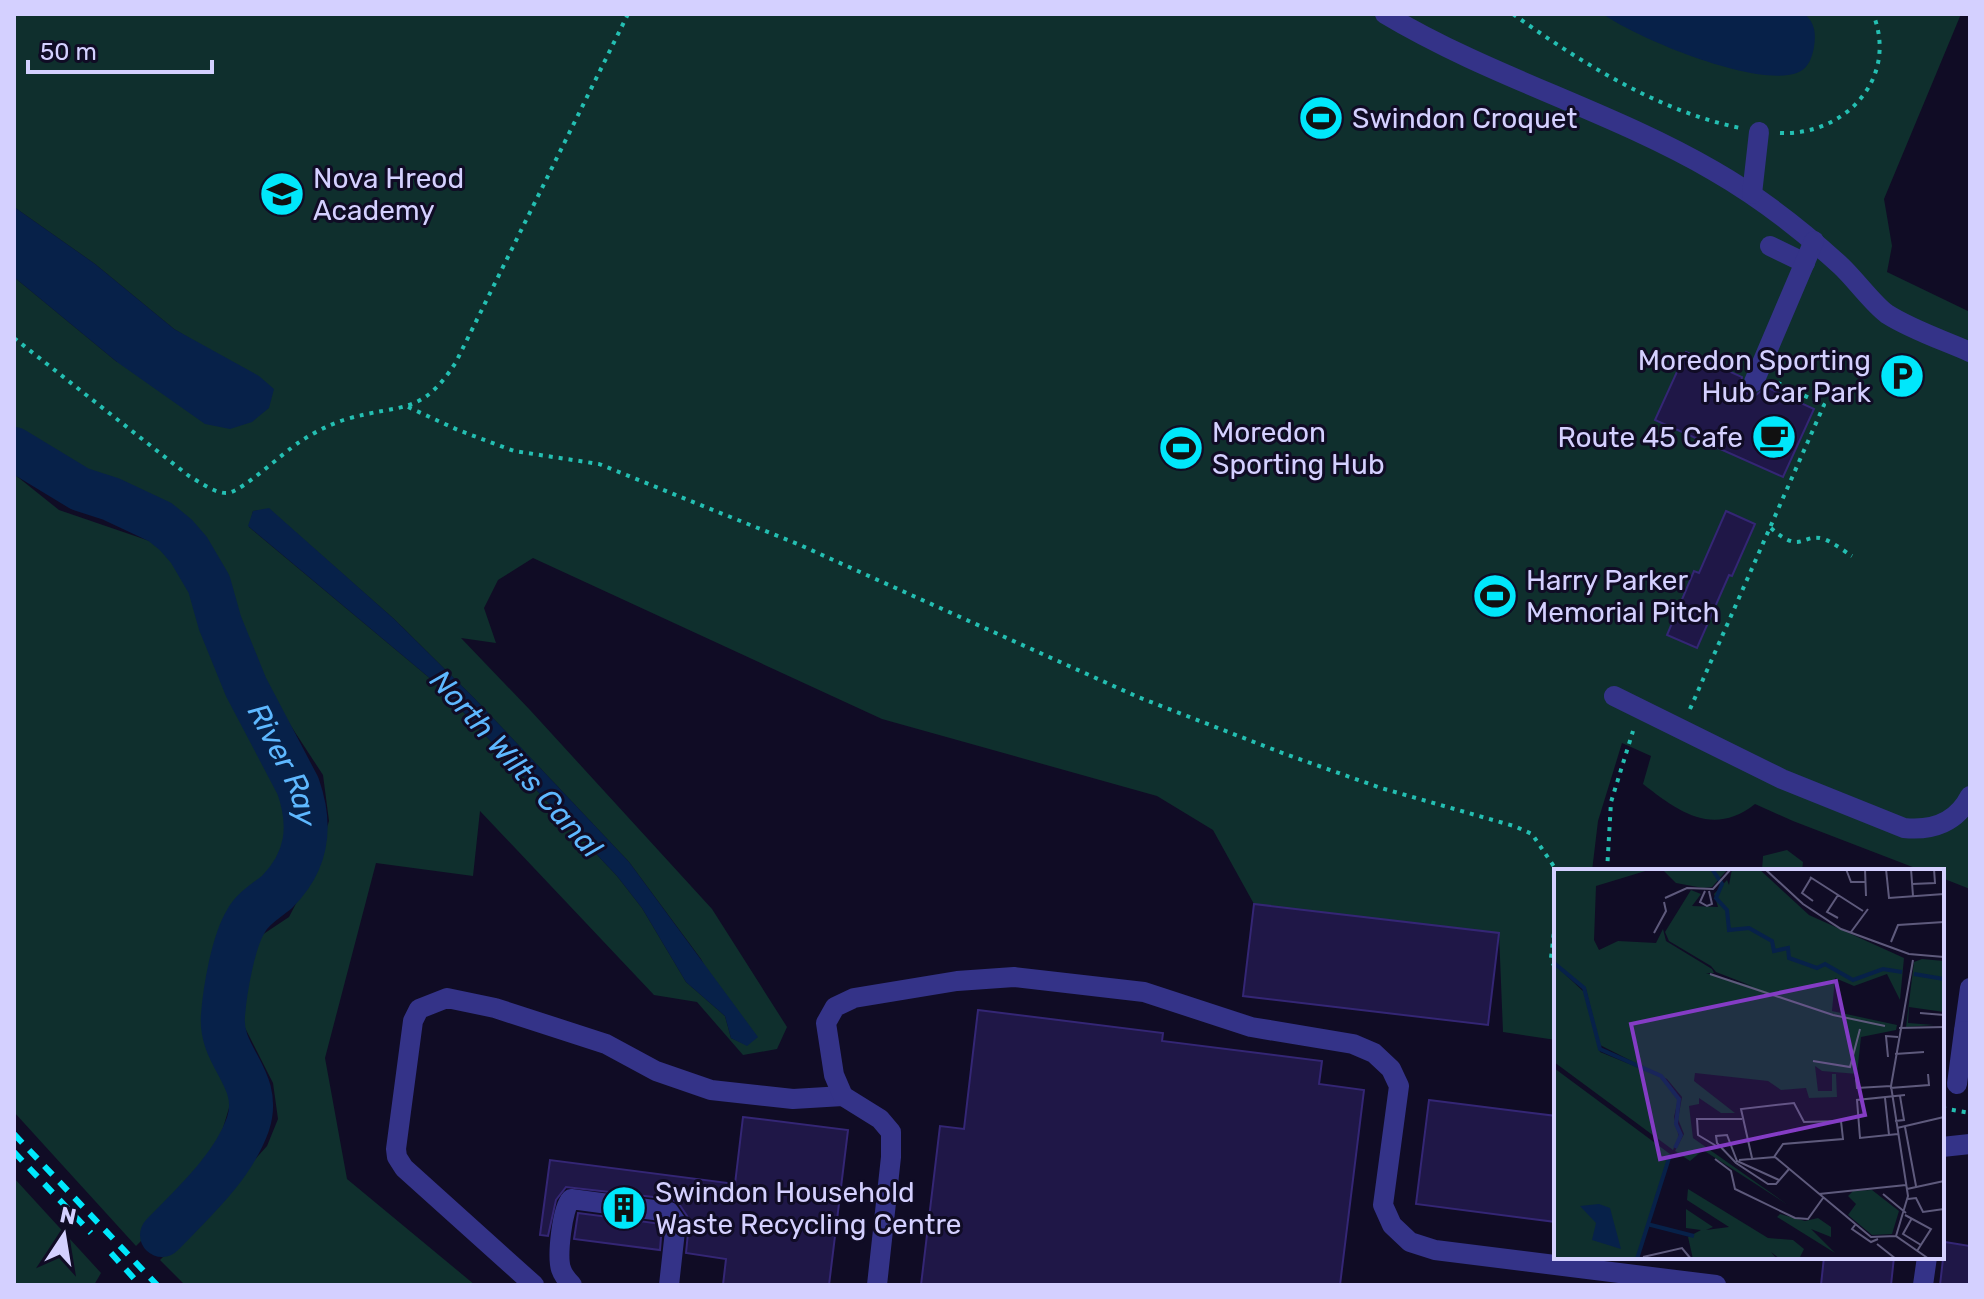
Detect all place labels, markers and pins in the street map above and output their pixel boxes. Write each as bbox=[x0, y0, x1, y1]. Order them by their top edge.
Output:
sports icon: Swindon Croquet bbox=[1297, 94, 1345, 142]
place label: Swindon Croquet bbox=[1352, 102, 1577, 135]
place label: Nova Hreod Academy bbox=[313, 162, 464, 227]
school or university icon: Nova Hreod Academy bbox=[258, 170, 306, 218]
place label: Moredon Sporting Hub Car Park bbox=[1638, 344, 1872, 409]
parking icon: Moredon Sporting Hub Car Park bbox=[1878, 352, 1926, 400]
cafe icon: Route 45 Cafe bbox=[1750, 413, 1798, 461]
place label: Moredon Sporting Hub bbox=[1212, 416, 1385, 481]
place label: Route 45 Cafe bbox=[1557, 421, 1743, 454]
sports icon: Moredon Sporting Hub bbox=[1157, 424, 1205, 472]
place label: Harry Parker Memorial Pitch bbox=[1526, 564, 1720, 629]
sports icon: Harry Parker Memorial Pitch bbox=[1471, 572, 1519, 620]
place label: Swindon Household Waste Recycling Centre bbox=[655, 1176, 962, 1241]
building icon: Swindon Household Waste Recycling Centre bbox=[600, 1184, 648, 1232]

